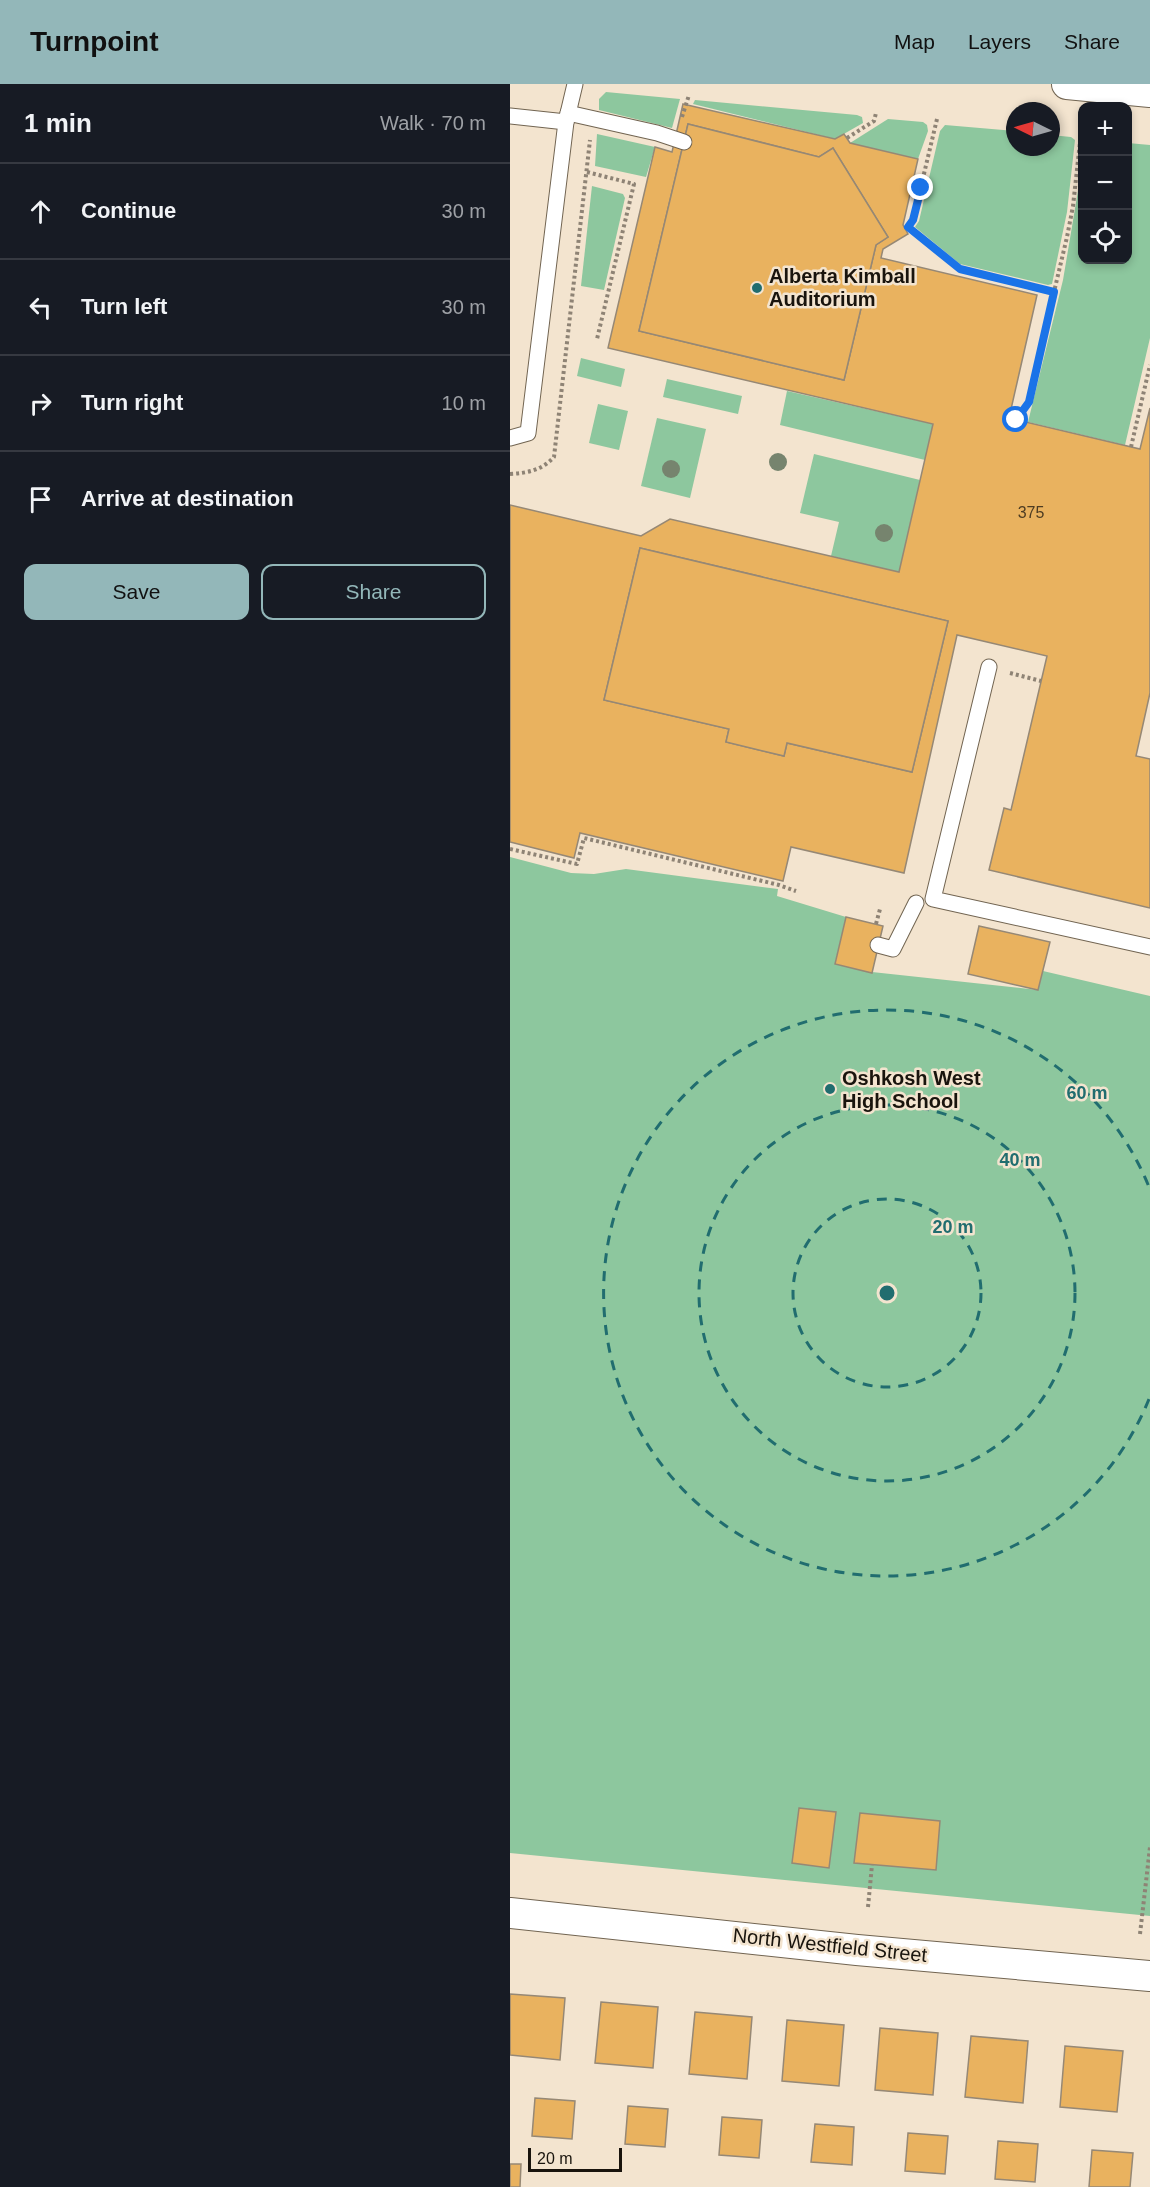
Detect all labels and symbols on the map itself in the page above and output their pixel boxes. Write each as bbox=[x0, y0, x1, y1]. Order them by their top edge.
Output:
north arrow bbox=[1006, 102, 1060, 156]
route end bbox=[907, 174, 933, 200]
place label: Alberta Kimball Auditorium bbox=[769, 265, 916, 310]
marker: Alberta Kimball Auditorium bbox=[750, 281, 764, 295]
route start bbox=[1002, 406, 1028, 432]
house number: 375 bbox=[1018, 504, 1044, 521]
place label: Oshkosh West High School bbox=[842, 1067, 981, 1112]
marker: Oshkosh West High School bbox=[823, 1082, 837, 1096]
text: 60 m bbox=[1066, 1083, 1108, 1103]
text: 40 m bbox=[999, 1150, 1041, 1170]
text: 20 m bbox=[932, 1217, 974, 1237]
centre of rings bbox=[877, 1283, 897, 1303]
street label: North Westfield Street bbox=[732, 1924, 929, 1966]
scale bar bbox=[528, 2145, 622, 2172]

